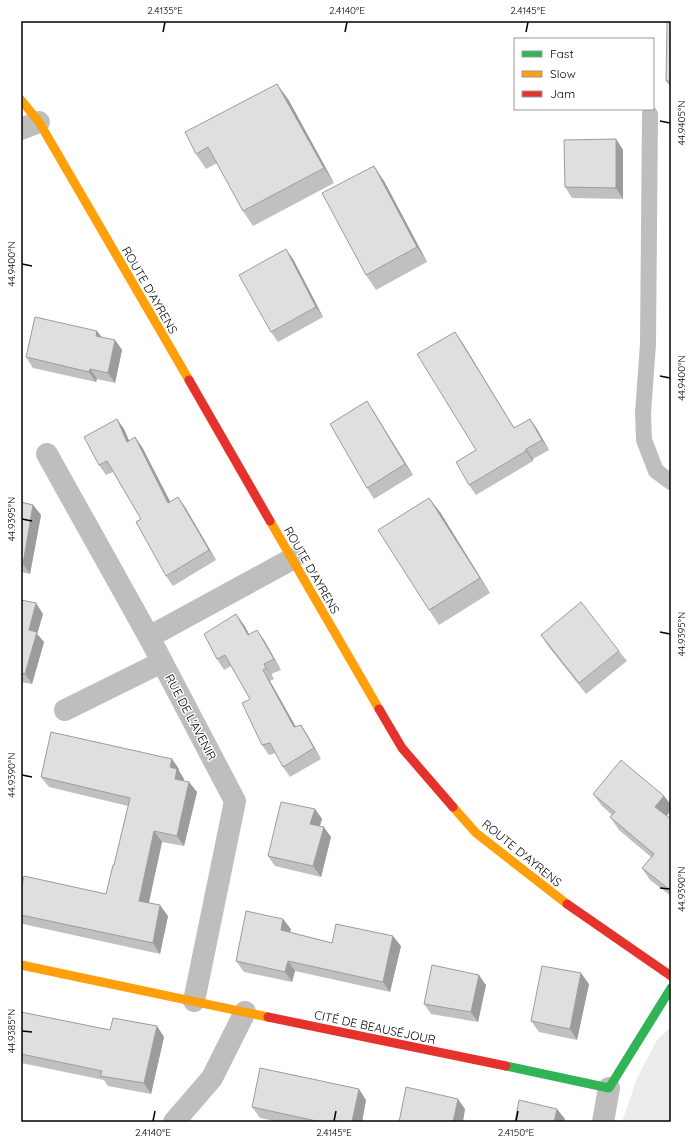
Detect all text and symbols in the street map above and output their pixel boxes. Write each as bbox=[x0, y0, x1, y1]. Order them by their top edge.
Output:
text: 2.4135°E bbox=[147, 4, 183, 17]
text: 2.4140°E bbox=[329, 4, 365, 17]
text: 2.4145°E bbox=[510, 4, 546, 17]
legend bbox=[514, 38, 654, 110]
text: Fast bbox=[550, 46, 574, 61]
text: Slow bbox=[550, 66, 576, 81]
text: Jam bbox=[550, 86, 575, 101]
text: 44.9405°N bbox=[675, 100, 688, 146]
text: 44.9400°N bbox=[5, 241, 18, 287]
street label: ROUTE D'AYRENS bbox=[119, 244, 181, 337]
text: 44.9400°N bbox=[675, 355, 688, 401]
text: 44.9395°N bbox=[5, 497, 18, 541]
street label: ROUTE D'AYRENS bbox=[281, 524, 343, 617]
text: 44.9395°N bbox=[675, 612, 688, 656]
street label: RUE DE L'AVENIR bbox=[162, 671, 220, 763]
text: 44.9390°N bbox=[5, 752, 18, 798]
street label: ROUTE D'AYRENS bbox=[479, 816, 565, 890]
text: 44.9390°N bbox=[675, 866, 688, 912]
street label: CITÉ DE BEAUSÉJOUR bbox=[313, 1007, 437, 1047]
text: 44.9385°N bbox=[5, 1009, 18, 1053]
text: 2.4140°E bbox=[135, 1126, 171, 1139]
text: 2.4145°E bbox=[316, 1126, 352, 1139]
text: 2.4150°E bbox=[498, 1126, 534, 1139]

